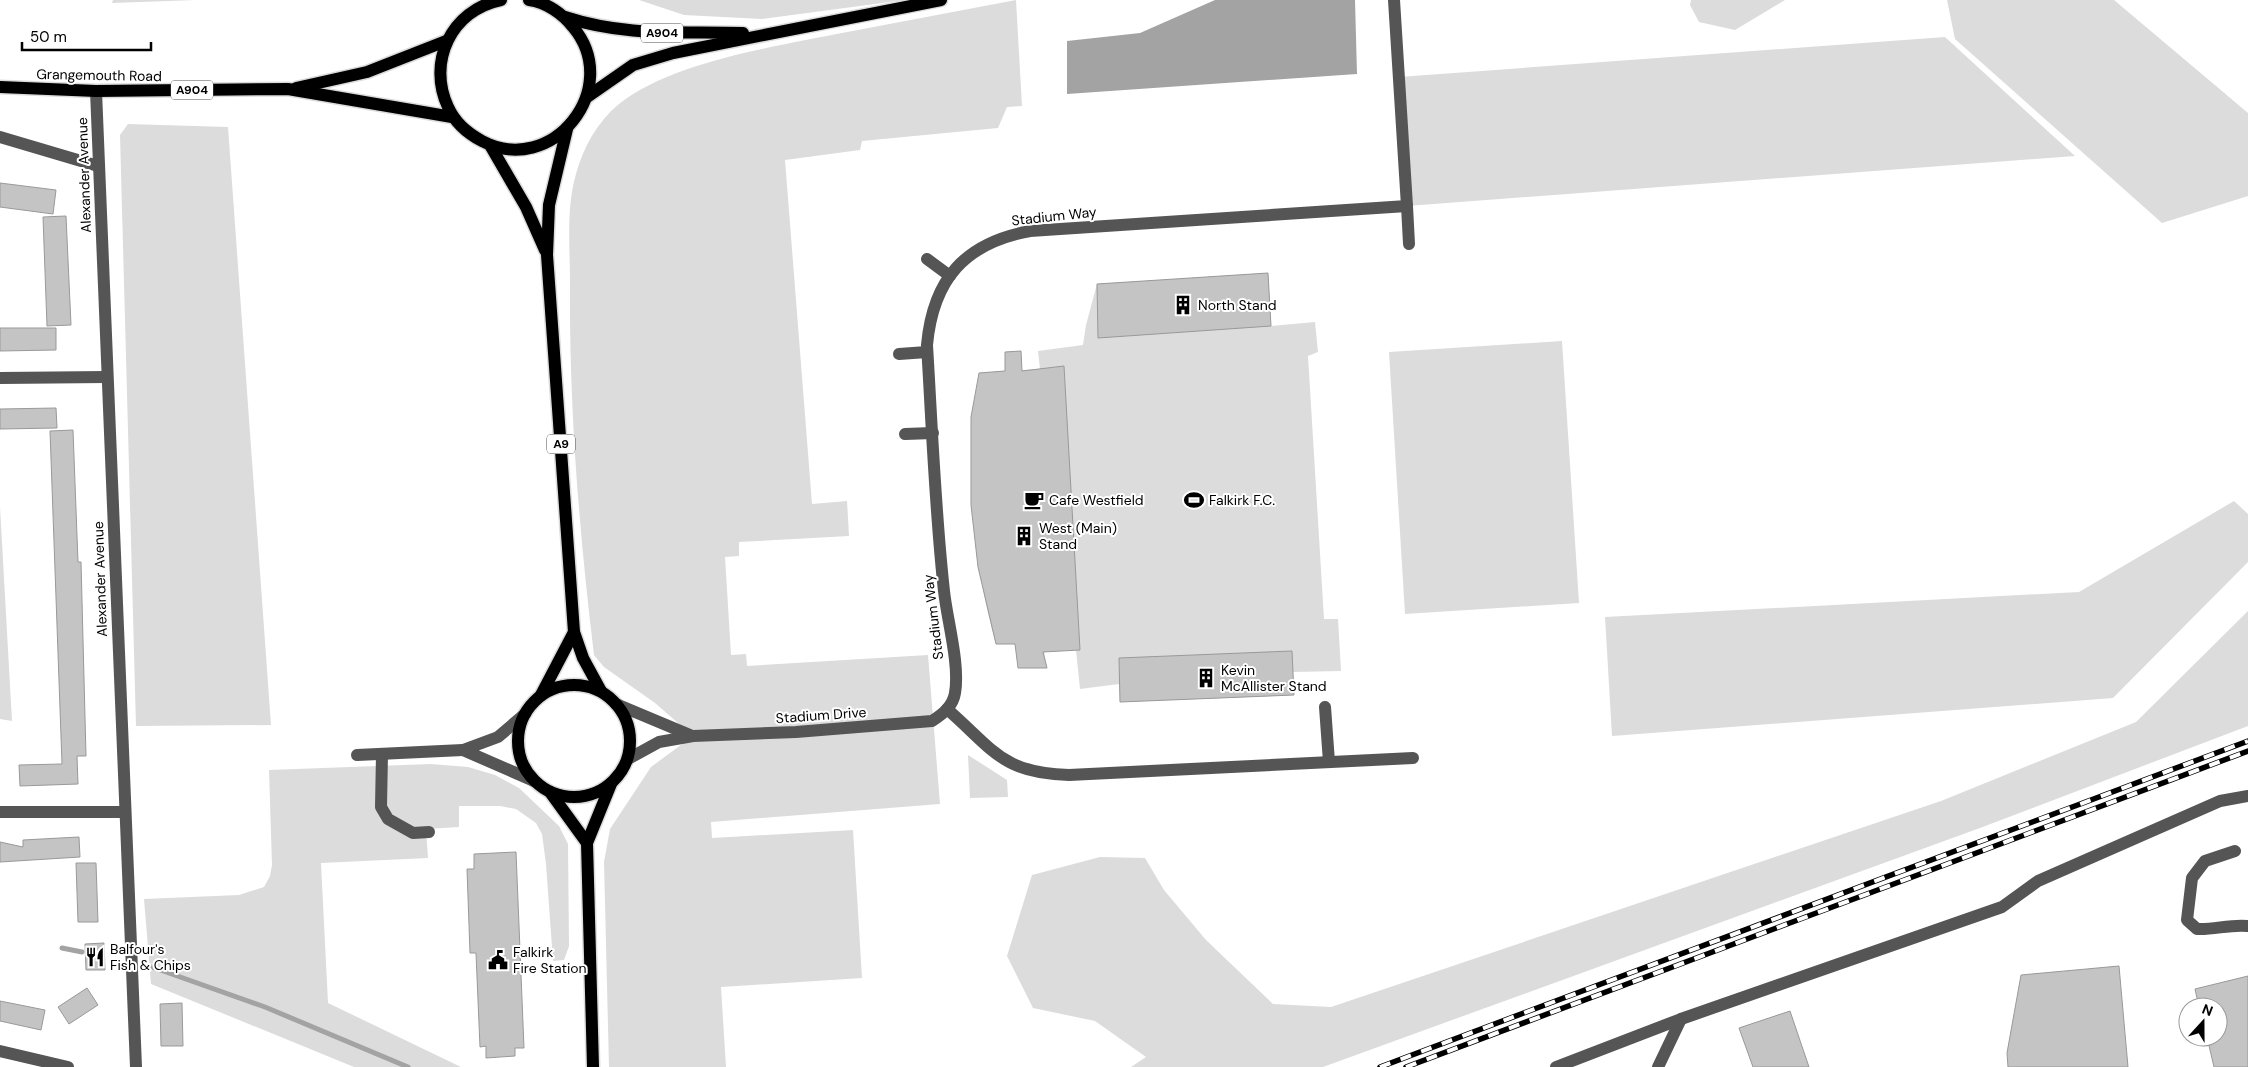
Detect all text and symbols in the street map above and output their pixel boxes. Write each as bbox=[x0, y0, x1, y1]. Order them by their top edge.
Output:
scale bar bbox=[22, 20, 151, 52]
road number: A904 bbox=[641, 23, 683, 42]
text: 50 m bbox=[30, 27, 67, 47]
street label: Grangemouth Road bbox=[36, 65, 162, 85]
road number: A904 bbox=[171, 80, 213, 100]
street label: Alexander Avenue bbox=[73, 117, 95, 233]
street label: Stadium Way bbox=[1010, 203, 1098, 229]
building icon: North Stand bbox=[1172, 294, 1194, 316]
place label: North Stand bbox=[1198, 296, 1276, 314]
road number: A9 bbox=[547, 434, 575, 454]
cafe icon: Cafe Westfield bbox=[1023, 489, 1045, 511]
sports icon: Falkirk F.C. bbox=[1183, 489, 1205, 511]
place label: Cafe Westfield bbox=[1049, 491, 1144, 509]
place label: Falkirk F.C. bbox=[1209, 491, 1275, 509]
place label: West (Main) Stand bbox=[1039, 519, 1117, 553]
street label: Alexander Avenue bbox=[89, 521, 111, 637]
building icon: West (Main) Stand bbox=[1013, 525, 1035, 547]
street label: Stadium Way bbox=[919, 573, 947, 661]
place label: Kevin McAllister Stand bbox=[1221, 661, 1327, 695]
building icon: Kevin McAllister Stand bbox=[1195, 667, 1217, 689]
street label: Stadium Drive bbox=[775, 703, 867, 727]
place label: Balfour's Fish & Chips bbox=[110, 940, 191, 974]
place label: Falkirk Fire Station bbox=[513, 943, 587, 977]
restaurant icon: Balfour's Fish & Chips bbox=[84, 946, 106, 968]
public building icon: Falkirk Fire Station bbox=[487, 949, 509, 971]
north arrow bbox=[2178, 997, 2228, 1047]
text: N bbox=[2200, 1000, 2216, 1020]

